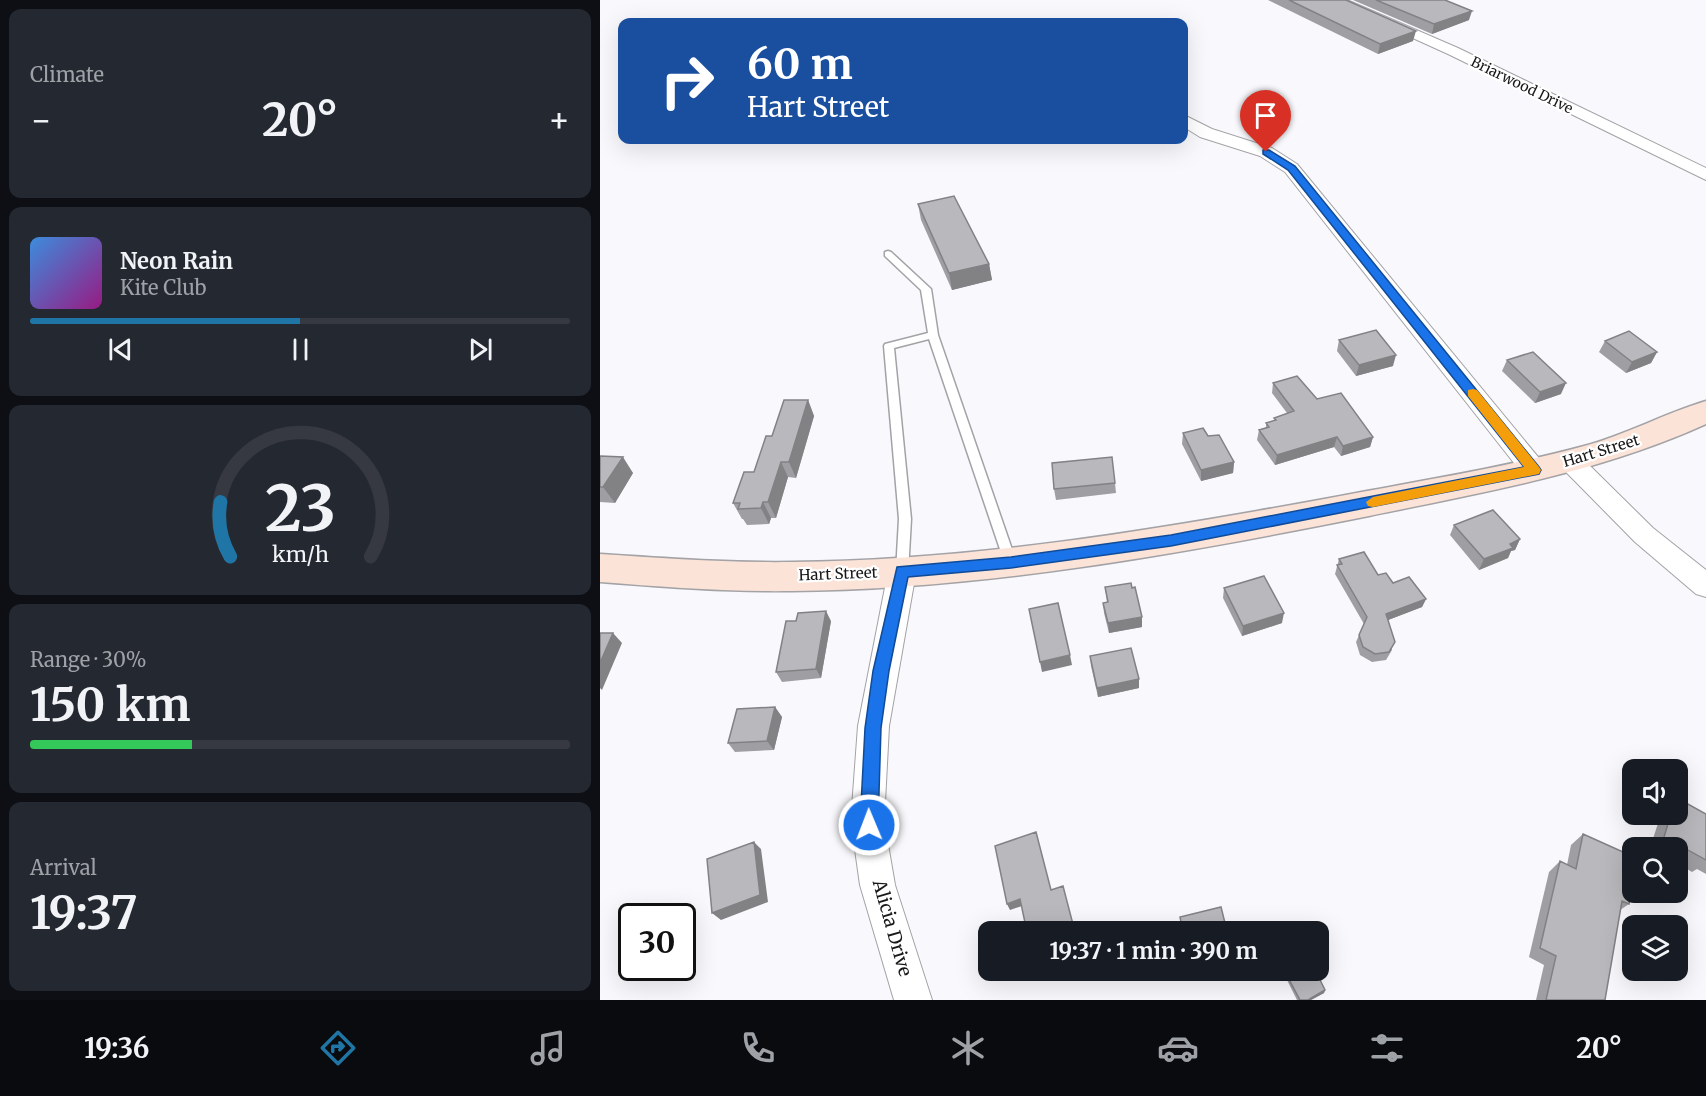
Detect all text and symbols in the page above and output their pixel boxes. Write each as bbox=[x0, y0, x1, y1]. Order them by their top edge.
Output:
text: 60 m bbox=[747, 38, 853, 90]
icon: right bbox=[648, 42, 726, 120]
street label: Briarwood Drive bbox=[1468, 53, 1576, 117]
text: Climate bbox=[30, 62, 104, 87]
text: Hart Street bbox=[747, 90, 889, 124]
pin bbox=[1240, 90, 1291, 152]
text: 20° bbox=[262, 92, 338, 148]
icon: arrive bbox=[1249, 99, 1282, 132]
text: − bbox=[30, 100, 52, 141]
text: + bbox=[548, 100, 570, 141]
text: Neon Rain bbox=[120, 247, 233, 275]
text: Kite Club bbox=[120, 275, 206, 300]
icon: previous bbox=[104, 333, 137, 366]
icon: pause bbox=[284, 333, 317, 366]
icon: next bbox=[464, 333, 497, 366]
street label: Hart Street bbox=[1560, 430, 1642, 471]
text: 23 bbox=[265, 470, 335, 548]
text: km/h bbox=[272, 541, 328, 568]
street label: Hart Street bbox=[798, 563, 878, 584]
text: Range · 30% bbox=[30, 647, 146, 672]
text: 150 km bbox=[30, 677, 190, 733]
map controls bbox=[1622, 759, 1688, 981]
button: sound bbox=[1622, 759, 1688, 825]
position arrow bbox=[837, 793, 901, 857]
button: search bbox=[1622, 837, 1688, 903]
text: Arrival bbox=[30, 855, 97, 880]
street label: Alicia Drive bbox=[867, 876, 917, 979]
text: 19:37 bbox=[30, 885, 137, 941]
speed limit sign: 30 bbox=[618, 903, 696, 981]
button: layers bbox=[1622, 915, 1688, 981]
text: 19:37 · 1 min · 390 m bbox=[1049, 937, 1258, 965]
icon: directions bbox=[317, 1027, 359, 1069]
icon: music bbox=[527, 1027, 569, 1069]
icon: phone bbox=[737, 1027, 779, 1069]
icon: climate bbox=[947, 1027, 989, 1069]
icon: car bbox=[1157, 1027, 1199, 1069]
icon: filters bbox=[1366, 1027, 1408, 1069]
text: 19:36 bbox=[84, 1031, 149, 1065]
text: 20° bbox=[1576, 1031, 1622, 1065]

